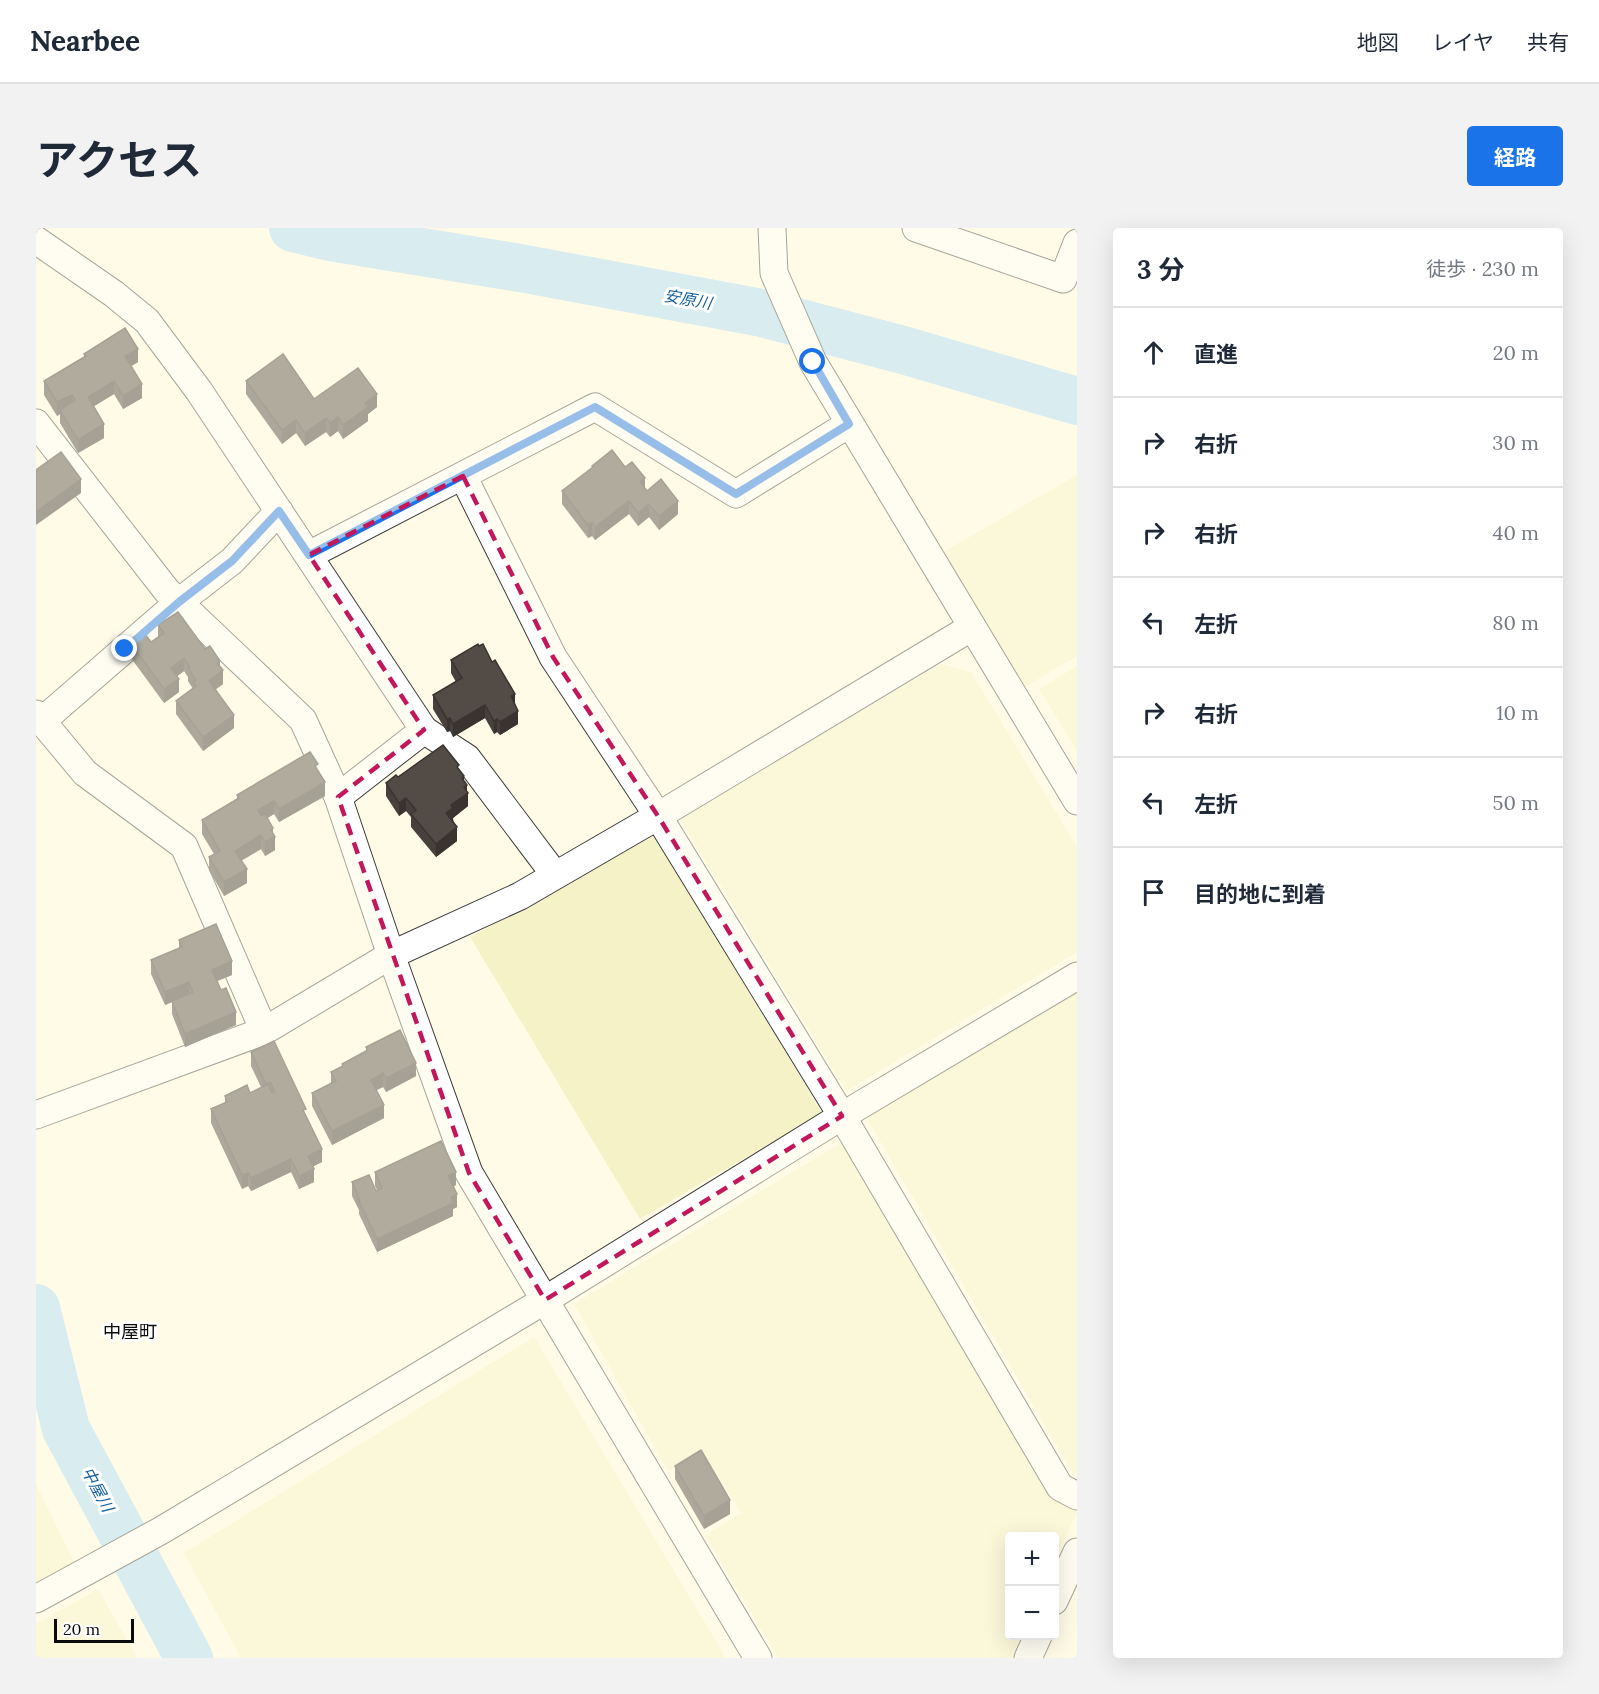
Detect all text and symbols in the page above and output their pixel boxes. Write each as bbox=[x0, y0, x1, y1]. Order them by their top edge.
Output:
text: Nearbee bbox=[30, 23, 140, 59]
text: 地図 bbox=[1357, 29, 1399, 56]
text: レイヤ bbox=[1432, 29, 1494, 56]
text: 共有 bbox=[1527, 29, 1569, 56]
button: 経路 bbox=[1467, 126, 1563, 186]
text: アクセス bbox=[36, 133, 202, 187]
text: 3 分 bbox=[1137, 253, 1184, 286]
text: 徒歩 · 230 m bbox=[1426, 256, 1539, 281]
water label: 安原川 bbox=[663, 285, 715, 313]
icon: ahead bbox=[1137, 336, 1170, 369]
text: 直進 bbox=[1194, 340, 1238, 368]
text: 20 m bbox=[1493, 340, 1539, 365]
route start bbox=[799, 348, 825, 374]
icon: right bbox=[1137, 426, 1170, 459]
text: 右折 bbox=[1194, 430, 1238, 458]
text: 30 m bbox=[1492, 430, 1539, 455]
icon: right bbox=[1137, 516, 1170, 549]
text: 右折 bbox=[1194, 520, 1238, 548]
text: 40 m bbox=[1493, 520, 1539, 545]
icon: left bbox=[1137, 606, 1170, 639]
text: 左折 bbox=[1194, 610, 1238, 638]
text: 80 m bbox=[1492, 610, 1539, 635]
route end bbox=[111, 635, 137, 661]
icon: right bbox=[1137, 696, 1170, 729]
text: 右折 bbox=[1194, 700, 1238, 728]
text: 10 m bbox=[1496, 700, 1539, 725]
icon: left bbox=[1137, 786, 1170, 819]
text: 左折 bbox=[1194, 790, 1238, 818]
text: 50 m bbox=[1493, 790, 1539, 815]
icon: arrive bbox=[1137, 876, 1170, 909]
text: 目的地に到着 bbox=[1194, 880, 1326, 908]
district label: 中屋町 bbox=[103, 1320, 157, 1343]
water label: 中屋川 bbox=[78, 1463, 119, 1517]
map controls bbox=[1005, 1532, 1059, 1640]
button: + bbox=[1005, 1532, 1059, 1586]
button: − bbox=[1005, 1586, 1059, 1640]
scale bar bbox=[54, 1616, 134, 1644]
text: 20 m bbox=[63, 1619, 100, 1639]

